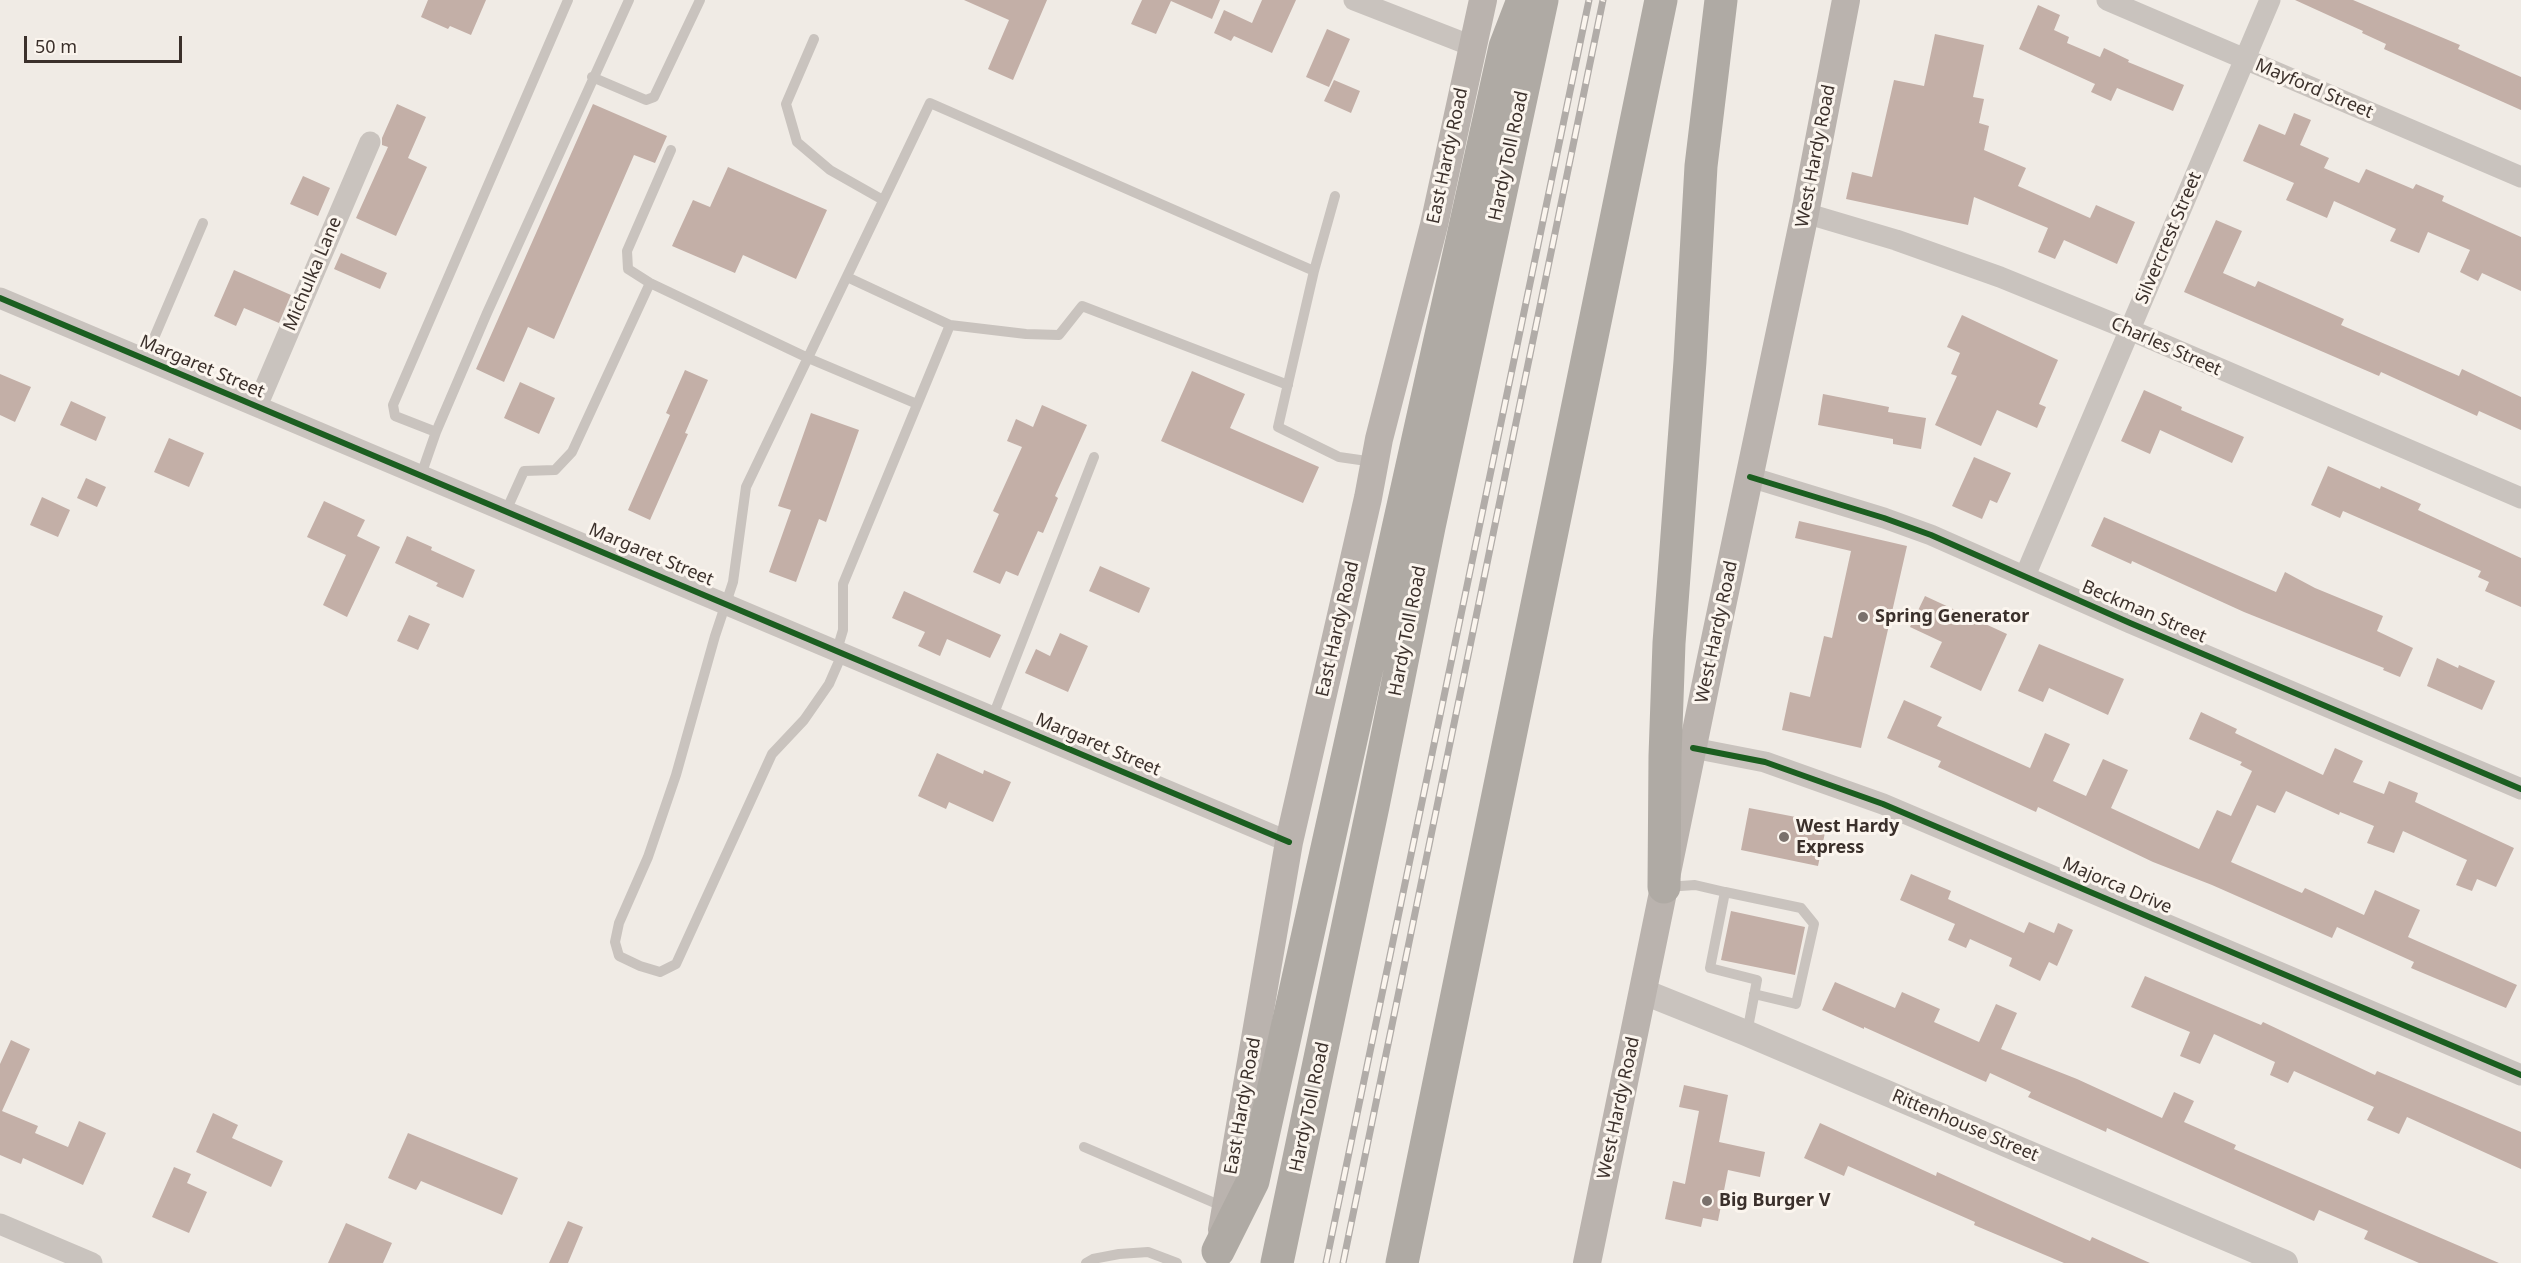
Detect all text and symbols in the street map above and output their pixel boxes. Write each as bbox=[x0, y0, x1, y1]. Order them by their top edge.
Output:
scale bar bbox=[27, 24, 184, 62]
text: 50 m bbox=[35, 34, 77, 58]
street label: Mayford Street bbox=[2252, 54, 2376, 124]
street label: West Hardy Road bbox=[1792, 83, 1840, 229]
street label: East Hardy Road bbox=[1423, 86, 1473, 226]
street label: Hardy Toll Road bbox=[1485, 89, 1533, 223]
street label: Silvercrest Street bbox=[2131, 169, 2207, 307]
street label: Michulka Lane bbox=[279, 214, 347, 334]
street label: Charles Street bbox=[2108, 313, 2224, 381]
street label: Margaret Street bbox=[136, 331, 268, 403]
street label: Margaret Street bbox=[585, 519, 717, 591]
street label: East Hardy Road bbox=[1312, 559, 1364, 699]
street label: West Hardy Road bbox=[1691, 559, 1743, 705]
street label: Hardy Toll Road bbox=[1385, 564, 1431, 698]
street label: Beckman Street bbox=[2079, 576, 2209, 648]
place label: Spring Generator bbox=[1875, 606, 2029, 628]
marker: Spring Generator bbox=[1856, 610, 1870, 624]
street label: Margaret Street bbox=[1032, 709, 1164, 781]
place label: West Hardy Express bbox=[1796, 816, 1899, 858]
marker: West Hardy Express bbox=[1777, 830, 1791, 844]
street label: Majorca Drive bbox=[2059, 853, 2175, 919]
street label: West Hardy Road bbox=[1593, 1035, 1645, 1181]
street label: East Hardy Road bbox=[1220, 1036, 1266, 1176]
street label: Hardy Toll Road bbox=[1286, 1040, 1334, 1174]
street label: Rittenhouse Street bbox=[1889, 1085, 2041, 1167]
place label: Big Burger V bbox=[1719, 1190, 1830, 1212]
marker: Big Burger V bbox=[1700, 1194, 1714, 1208]

